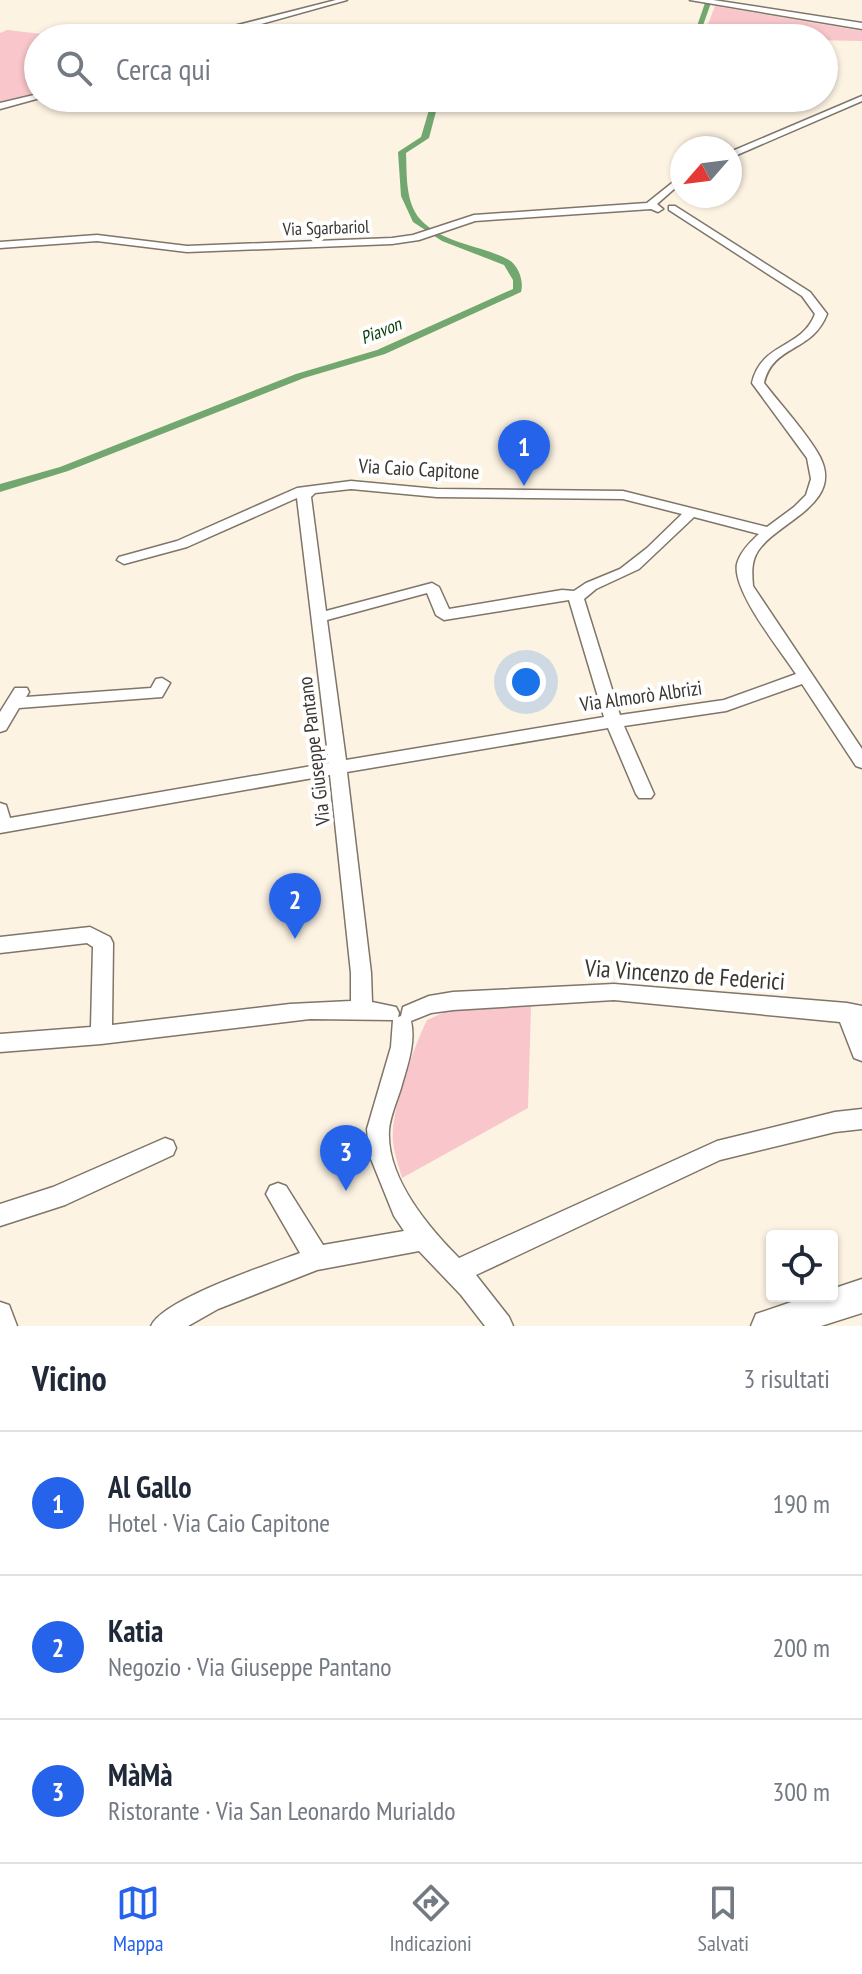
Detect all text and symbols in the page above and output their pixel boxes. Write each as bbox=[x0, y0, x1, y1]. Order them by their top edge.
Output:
search box bbox=[24, 24, 838, 112]
icon: search bbox=[52, 46, 96, 90]
text: Cerca qui bbox=[116, 49, 211, 88]
north arrow bbox=[670, 136, 742, 208]
street label: Via Sgarbariol bbox=[281, 214, 371, 241]
water label: Piavon bbox=[357, 312, 406, 349]
pin: 1 bbox=[498, 420, 550, 486]
street label: Via Caio Capitone bbox=[357, 453, 480, 485]
your location bbox=[506, 662, 546, 702]
street label: Via Giuseppe Pantano bbox=[292, 675, 336, 828]
street label: Via Almorò Albrizi bbox=[577, 675, 704, 718]
pin: 2 bbox=[269, 873, 321, 939]
street label: Via Vincenzo de Federici bbox=[583, 952, 786, 997]
pin: 3 bbox=[320, 1125, 372, 1191]
map controls bbox=[766, 1230, 838, 1302]
button: locate bbox=[766, 1230, 838, 1302]
text: Vicino bbox=[32, 1356, 107, 1400]
text: 3 risultati bbox=[744, 1362, 830, 1395]
text: Al Gallo bbox=[108, 1467, 192, 1506]
text: 1 bbox=[52, 1487, 64, 1520]
text: 190 m bbox=[772, 1487, 830, 1520]
text: Hotel · Via Caio Capitone bbox=[108, 1506, 330, 1539]
text: Katia bbox=[108, 1611, 163, 1650]
text: 2 bbox=[52, 1631, 64, 1664]
text: 200 m bbox=[772, 1631, 830, 1664]
text: Negozio · Via Giuseppe Pantano bbox=[108, 1650, 392, 1683]
text: MàMà bbox=[108, 1755, 173, 1794]
text: 3 bbox=[52, 1775, 64, 1808]
text: 300 m bbox=[772, 1775, 830, 1808]
text: Ristorante · Via San Leonardo Murialdo bbox=[108, 1794, 456, 1827]
tab: Mappa bbox=[113, 1881, 164, 1957]
tab: Indicazioni bbox=[389, 1881, 472, 1957]
tab: Salvati bbox=[698, 1881, 749, 1957]

